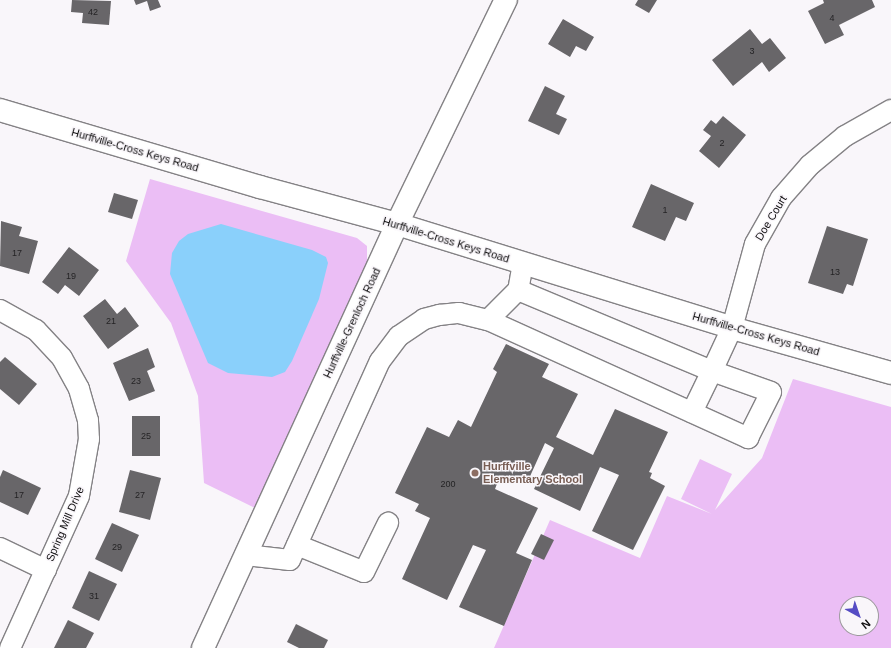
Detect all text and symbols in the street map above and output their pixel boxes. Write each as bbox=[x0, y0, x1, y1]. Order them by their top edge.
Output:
house number: 42 bbox=[88, 7, 98, 17]
house number: 4 bbox=[829, 13, 835, 23]
house number: 3 bbox=[749, 46, 755, 56]
street label: Hurffville-Cross Keys Road bbox=[70, 125, 200, 175]
house number: 2 bbox=[719, 138, 725, 148]
street label: Doe Court bbox=[752, 193, 790, 243]
house number: 1 bbox=[662, 205, 668, 215]
street label: Hurffville-Cross Keys Road bbox=[381, 214, 511, 266]
house number: 17 bbox=[12, 248, 22, 258]
street label: Hurffville-Grenloch Road bbox=[321, 266, 383, 380]
house number: 13 bbox=[830, 267, 840, 277]
house number: 19 bbox=[66, 271, 76, 281]
street label: Hurffville-Cross Keys Road bbox=[691, 309, 821, 359]
house number: 21 bbox=[106, 316, 116, 326]
house number: 23 bbox=[131, 376, 141, 386]
house number: 25 bbox=[141, 431, 151, 441]
place label: Hurffville Elementary School bbox=[483, 460, 582, 486]
marker: Hurffville Elementary School bbox=[470, 468, 480, 478]
house number: 200 bbox=[440, 479, 456, 489]
street label: Spring Mill Drive bbox=[43, 485, 87, 563]
house number: 17 bbox=[14, 490, 24, 500]
house number: 27 bbox=[135, 490, 145, 500]
house number: 29 bbox=[112, 542, 122, 552]
house number: 31 bbox=[89, 591, 99, 601]
north arrow bbox=[839, 596, 879, 636]
text: N bbox=[859, 617, 873, 632]

